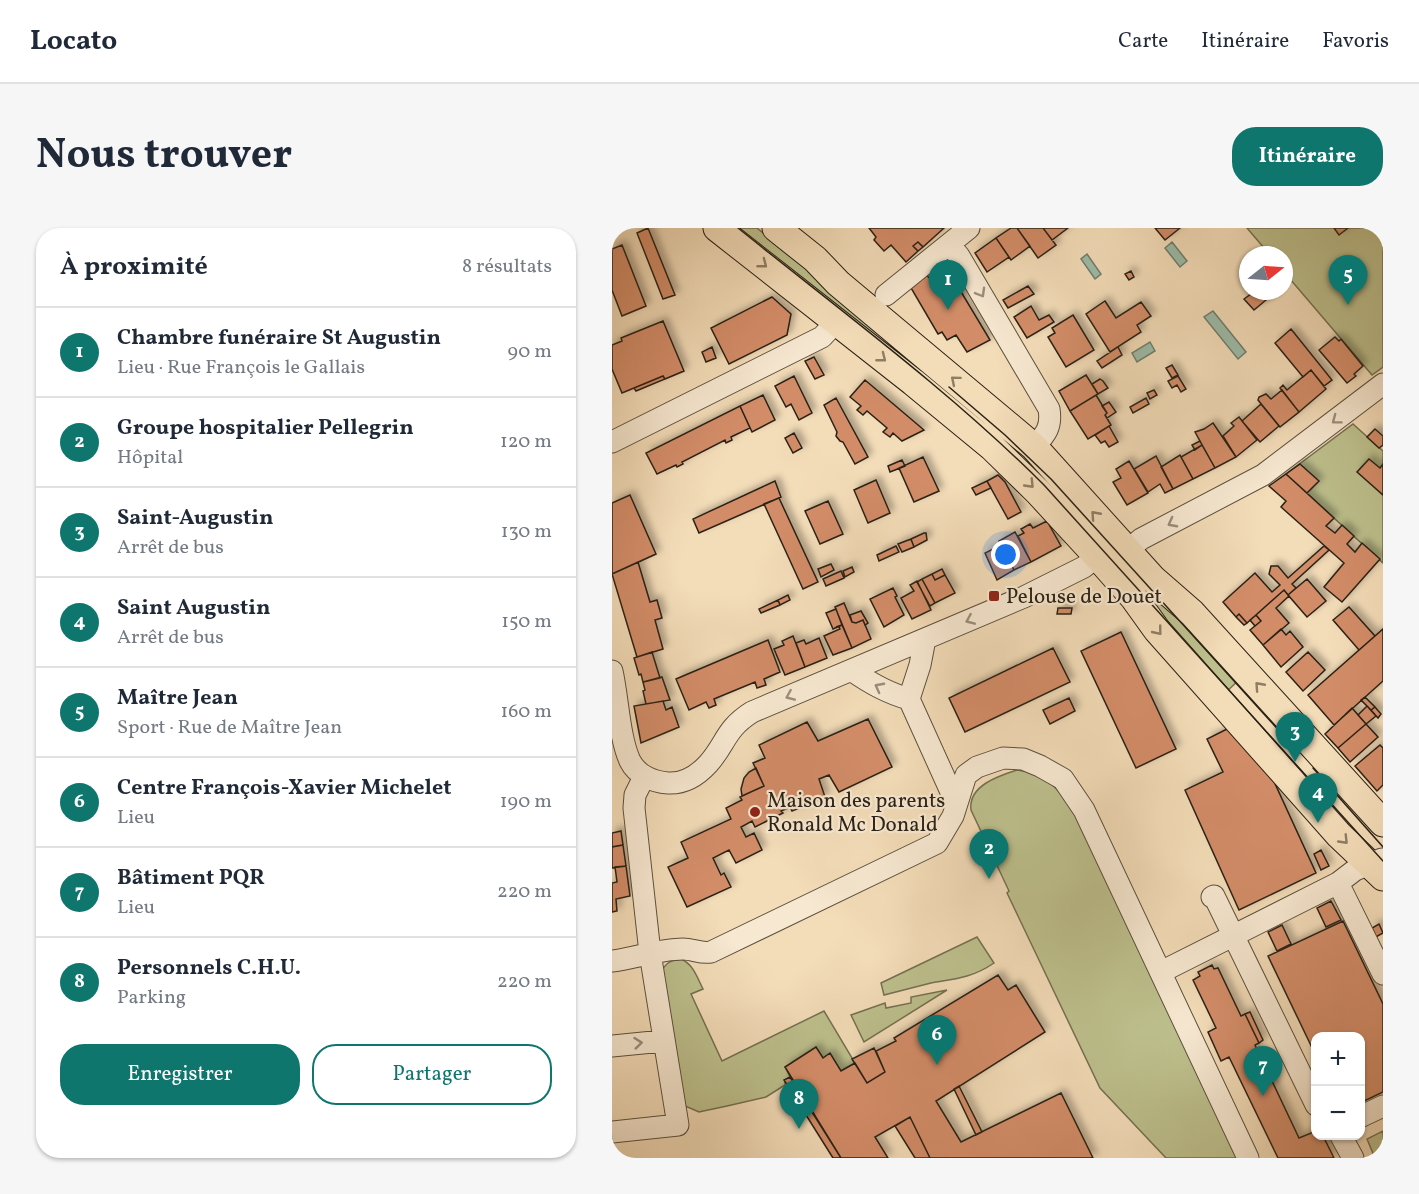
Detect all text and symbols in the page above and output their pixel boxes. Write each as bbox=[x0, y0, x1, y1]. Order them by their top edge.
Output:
text: Locato bbox=[30, 22, 117, 61]
text: Carte bbox=[1118, 27, 1168, 56]
text: Itinéraire bbox=[1201, 27, 1289, 56]
text: Favoris bbox=[1322, 27, 1389, 56]
text: Nous trouver bbox=[36, 127, 292, 186]
button: Itinéraire bbox=[1232, 127, 1383, 186]
north arrow bbox=[1239, 246, 1293, 300]
text: À proximité bbox=[60, 249, 208, 285]
text: 8 résultats bbox=[462, 253, 552, 281]
pin: 5 bbox=[1328, 256, 1368, 305]
one-way arrow bbox=[756, 257, 767, 268]
pin: 1 bbox=[928, 260, 968, 310]
one-way arrow bbox=[973, 287, 985, 297]
text: Chambre funéraire St Augustin bbox=[117, 323, 441, 354]
text: 1 bbox=[75, 338, 84, 366]
text: 90 m bbox=[508, 338, 552, 366]
one-way arrow bbox=[875, 350, 886, 361]
text: Lieu · Rue François le Gallais bbox=[117, 354, 365, 382]
one-way arrow bbox=[951, 376, 962, 387]
one-way arrow bbox=[1332, 412, 1343, 423]
text: Groupe hospitalier Pellegrin bbox=[117, 413, 414, 444]
text: 2 bbox=[74, 428, 85, 456]
text: 120 m bbox=[500, 428, 552, 456]
text: Hôpital bbox=[117, 444, 183, 472]
one-way arrow bbox=[1023, 478, 1034, 488]
text: Saint-Augustin bbox=[117, 503, 273, 534]
one-way arrow bbox=[1091, 511, 1102, 522]
one-way arrow bbox=[1167, 516, 1178, 527]
text: 3 bbox=[74, 518, 85, 546]
text: 130 m bbox=[501, 518, 552, 546]
text: Arrêt de bus bbox=[117, 534, 224, 562]
your location bbox=[991, 540, 1020, 569]
place label: Pelouse de Douet bbox=[1006, 583, 1162, 612]
marker: Pelouse de Douet bbox=[987, 589, 1001, 603]
text: Saint Augustin bbox=[117, 593, 270, 624]
text: 4 bbox=[73, 608, 86, 636]
text: 150 m bbox=[501, 608, 552, 636]
one-way arrow bbox=[965, 613, 976, 625]
text: Arrêt de bus bbox=[117, 624, 224, 652]
one-way arrow bbox=[1151, 624, 1162, 635]
one-way arrow bbox=[1255, 682, 1266, 693]
text: Maître Jean bbox=[117, 683, 238, 714]
one-way arrow bbox=[874, 683, 885, 694]
one-way arrow bbox=[786, 689, 797, 701]
text: 5 bbox=[75, 698, 84, 726]
text: 160 m bbox=[500, 698, 552, 726]
pin: 3 bbox=[1276, 712, 1314, 762]
text: Sport · Rue de Maître Jean bbox=[117, 714, 342, 742]
text: Centre François-Xavier Michelet bbox=[117, 773, 451, 804]
pin: 4 bbox=[1298, 774, 1338, 823]
place label: Maison des parents Ronald Mc Donald bbox=[767, 787, 945, 840]
text: 6 bbox=[74, 788, 85, 816]
text: 190 m bbox=[500, 788, 552, 816]
text: Lieu bbox=[117, 804, 155, 832]
marker: Maison des parents Ronald Mc Donald bbox=[748, 805, 762, 819]
pin: 2 bbox=[970, 830, 1009, 879]
one-way arrow bbox=[1336, 832, 1347, 843]
text: Bâtiment PQR bbox=[117, 863, 265, 894]
text: 7 bbox=[75, 878, 84, 906]
text: 220 m bbox=[497, 878, 552, 906]
text: Lieu bbox=[117, 894, 155, 922]
text: Personnels C.H.U. bbox=[117, 953, 301, 984]
text: 8 bbox=[74, 968, 85, 996]
text: 220 m bbox=[497, 968, 552, 996]
text: Parking bbox=[117, 984, 186, 1012]
pin: 6 bbox=[918, 1016, 956, 1065]
map controls bbox=[1311, 1032, 1365, 1140]
button: + bbox=[1311, 1032, 1365, 1086]
one-way arrow bbox=[633, 1037, 642, 1050]
button: Enregistrer bbox=[60, 1044, 300, 1105]
button: Partager bbox=[312, 1044, 552, 1105]
pin: 7 bbox=[1244, 1046, 1282, 1096]
pin: 8 bbox=[780, 1080, 819, 1129]
button: − bbox=[1311, 1086, 1365, 1140]

